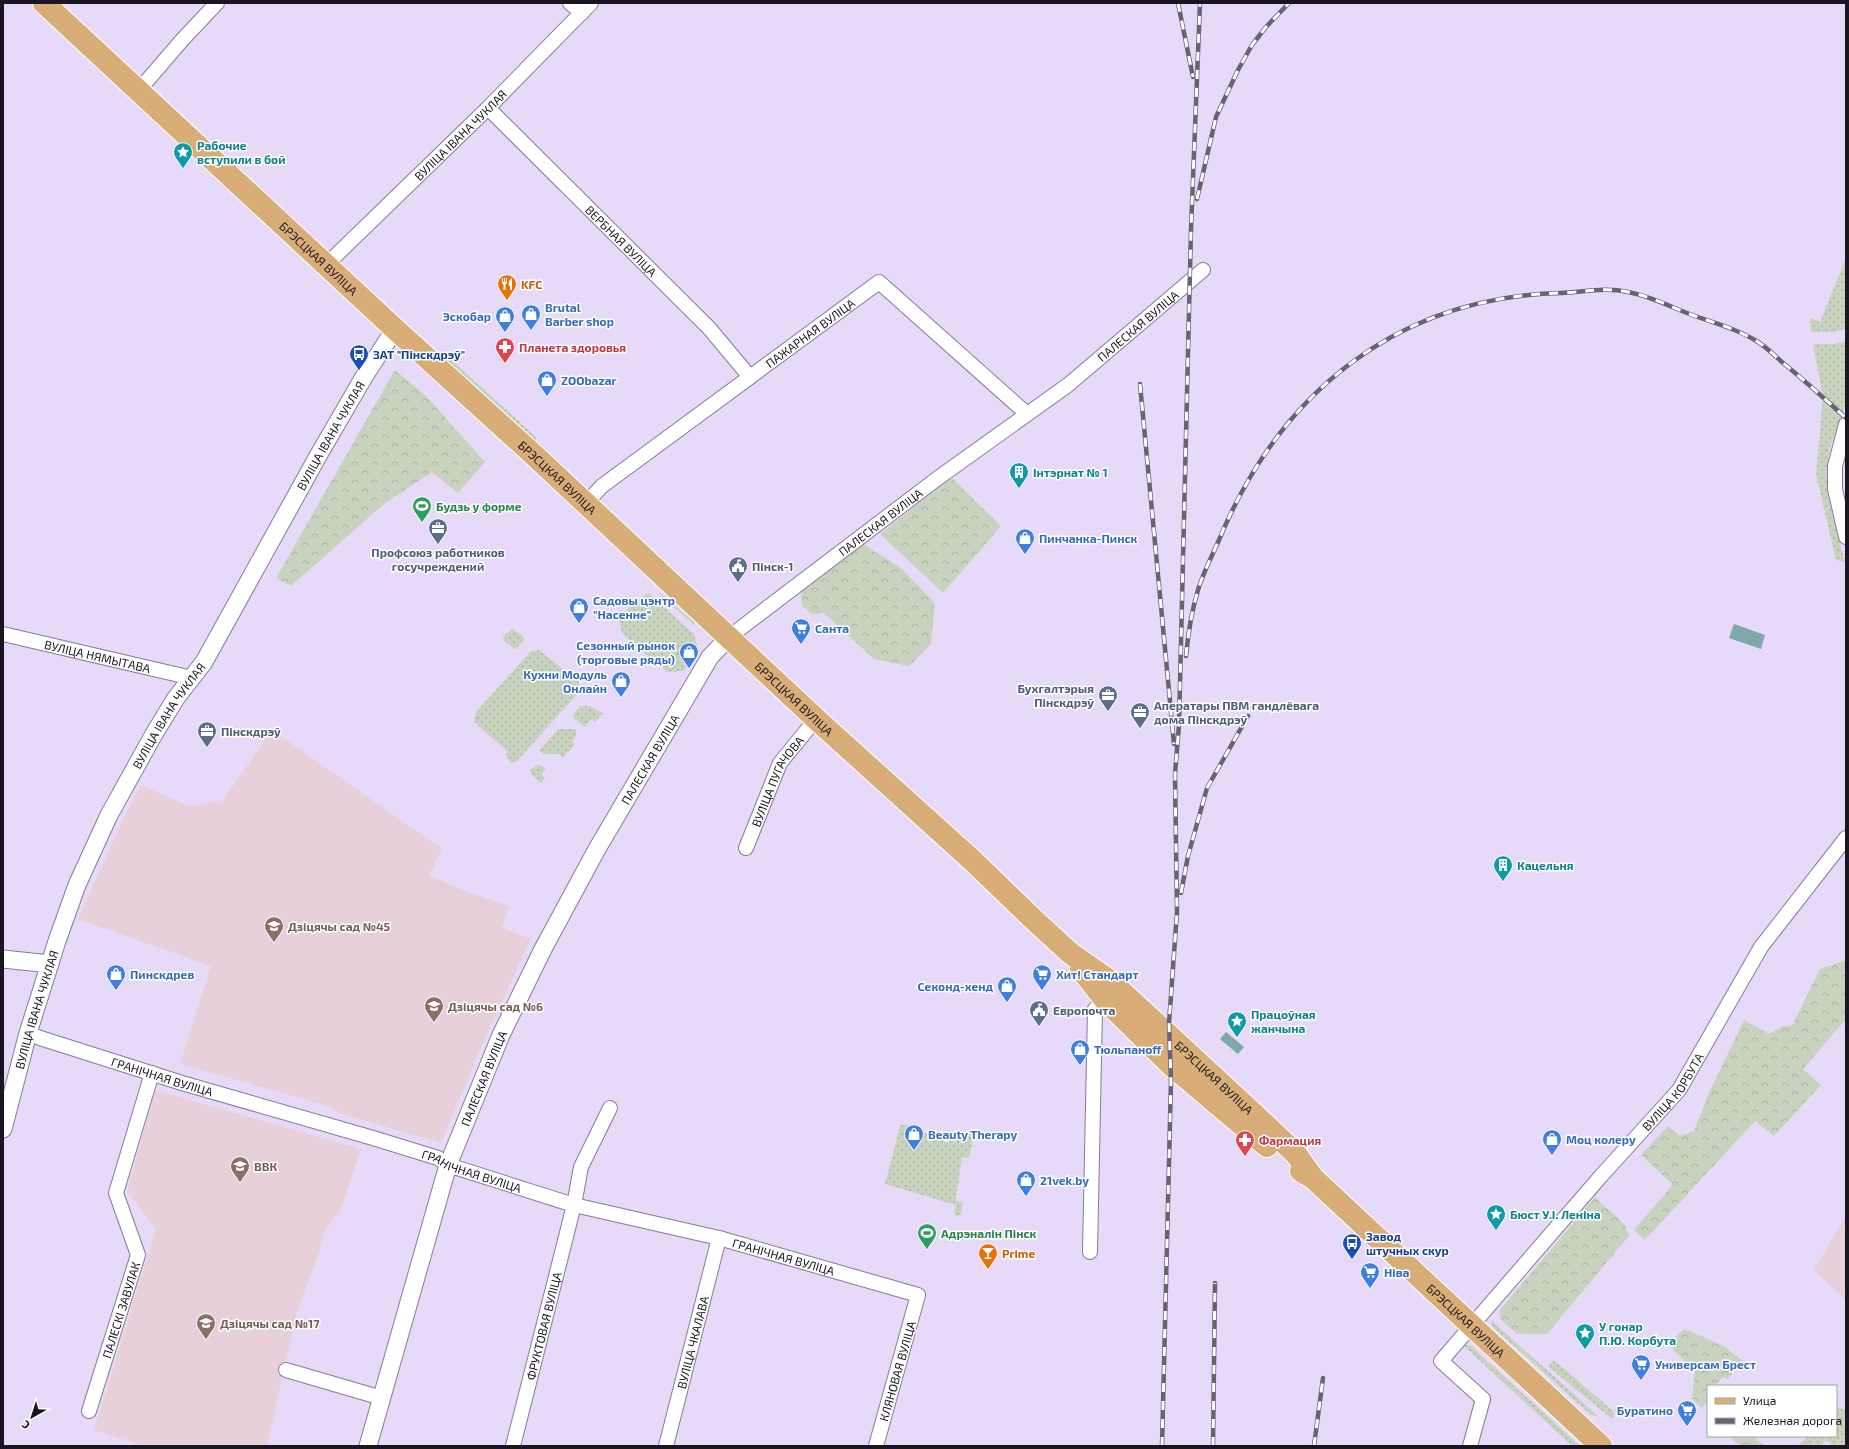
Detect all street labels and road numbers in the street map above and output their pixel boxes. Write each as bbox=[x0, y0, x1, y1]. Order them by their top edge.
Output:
street label: ВУЛІЦА ІВАНА ЧУКЛАЯ bbox=[411, 87, 509, 183]
street label: ВЕРБНАЯ ВУЛІЦА bbox=[583, 202, 660, 279]
street label: БРЭСЦКАЯ ВУЛІЦА bbox=[277, 219, 361, 298]
street label: ПАЛЕСКАЯ ВУЛІЦА bbox=[1094, 287, 1181, 364]
street label: ПАЖАРНАЯ ВУЛІЦА bbox=[763, 295, 858, 370]
street label: ВУЛІЦА ІВАНА ЧУКЛАЯ bbox=[294, 378, 367, 492]
street label: БРЭСЦКАЯ ВУЛІЦА bbox=[516, 438, 600, 517]
street label: ПАЛЕСКАЯ ВУЛІЦА bbox=[835, 485, 925, 558]
street label: ВУЛІЦА НЯМЫТАВА bbox=[43, 637, 152, 675]
street label: БРЭСЦКАЯ ВУЛІЦА bbox=[752, 659, 837, 739]
street label: ВУЛІЦА ІВАНА ЧУКЛАЯ bbox=[129, 660, 208, 771]
street label: ПАЛЕСКАЯ ВУЛІЦА bbox=[618, 711, 682, 807]
street label: ВУЛІЦА ПУГАЧОВА bbox=[748, 733, 807, 829]
street label: ВУЛІЦА ІВАНА ЧУКЛАЯ bbox=[12, 948, 61, 1071]
street label: ПАЛЕСКАЯ ВУЛІЦА bbox=[458, 1027, 509, 1128]
street label: БРЭСЦКАЯ ВУЛІЦА bbox=[1172, 1038, 1257, 1117]
street label: ВУЛІЦА КОРБУТА bbox=[1639, 1050, 1706, 1133]
street label: ГРАНІЧНАЯ ВУЛІЦА bbox=[110, 1054, 215, 1099]
street label: ГРАНІЧНАЯ ВУЛІЦА bbox=[420, 1146, 524, 1195]
street label: ГРАНІЧНАЯ ВУЛІЦА bbox=[731, 1235, 837, 1278]
street label: ПАЛЕСКІ ЗАВУЛАК bbox=[99, 1260, 142, 1360]
street label: ФРУКТОВАЯ ВУЛІЦА bbox=[523, 1270, 564, 1381]
street label: БРЭСЦКАЯ ВУЛІЦА bbox=[1424, 1281, 1508, 1361]
street label: ВУЛІЦА ЧКАЛАВА bbox=[674, 1294, 711, 1390]
street label: КЛЯНОВАЯ ВУЛІЦА bbox=[876, 1319, 918, 1423]

